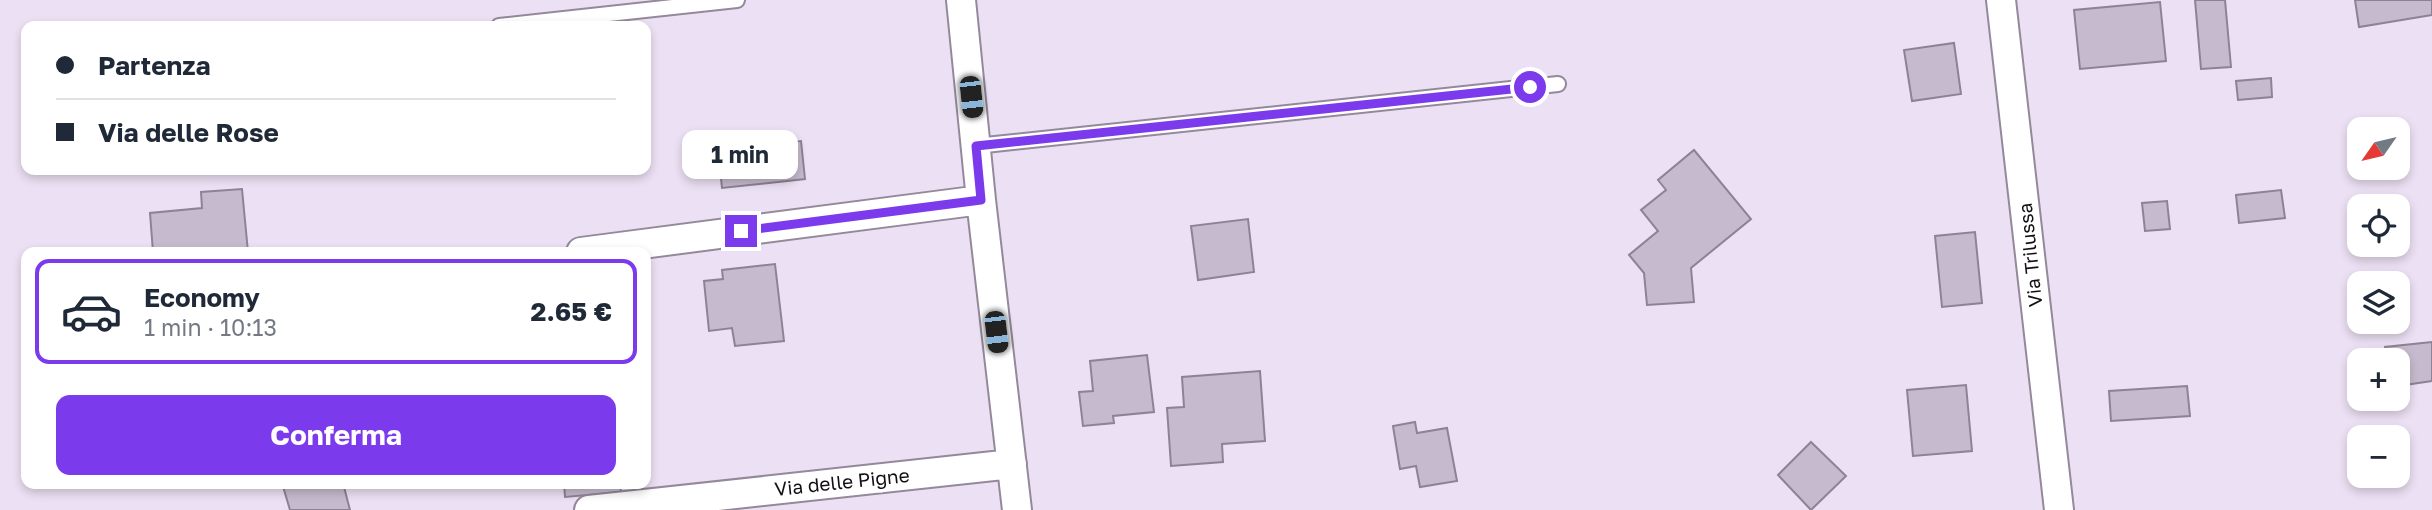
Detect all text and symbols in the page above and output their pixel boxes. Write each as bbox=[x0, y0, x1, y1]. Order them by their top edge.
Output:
text: Partenza bbox=[98, 50, 211, 81]
route start bbox=[1514, 71, 1546, 103]
car bbox=[959, 75, 984, 119]
text: Via delle Rose bbox=[98, 117, 279, 148]
north arrow bbox=[2347, 117, 2410, 180]
map controls bbox=[2347, 117, 2410, 488]
callout: 1 min bbox=[683, 130, 799, 178]
text: 1 min bbox=[711, 140, 769, 168]
button: locate bbox=[2347, 194, 2410, 257]
street label: Via Trilussa bbox=[2013, 202, 2046, 308]
route end bbox=[725, 215, 757, 247]
button: layers bbox=[2347, 271, 2410, 334]
icon: car bbox=[60, 280, 123, 343]
text: Economy bbox=[144, 282, 260, 313]
text: 2.65 € bbox=[531, 296, 612, 327]
car bbox=[984, 310, 1009, 354]
text: 1 min · 10:13 bbox=[144, 313, 277, 341]
button: + bbox=[2347, 348, 2410, 411]
button: Conferma bbox=[56, 395, 616, 475]
button: − bbox=[2347, 425, 2410, 488]
street label: Via delle Pigne bbox=[773, 463, 911, 500]

